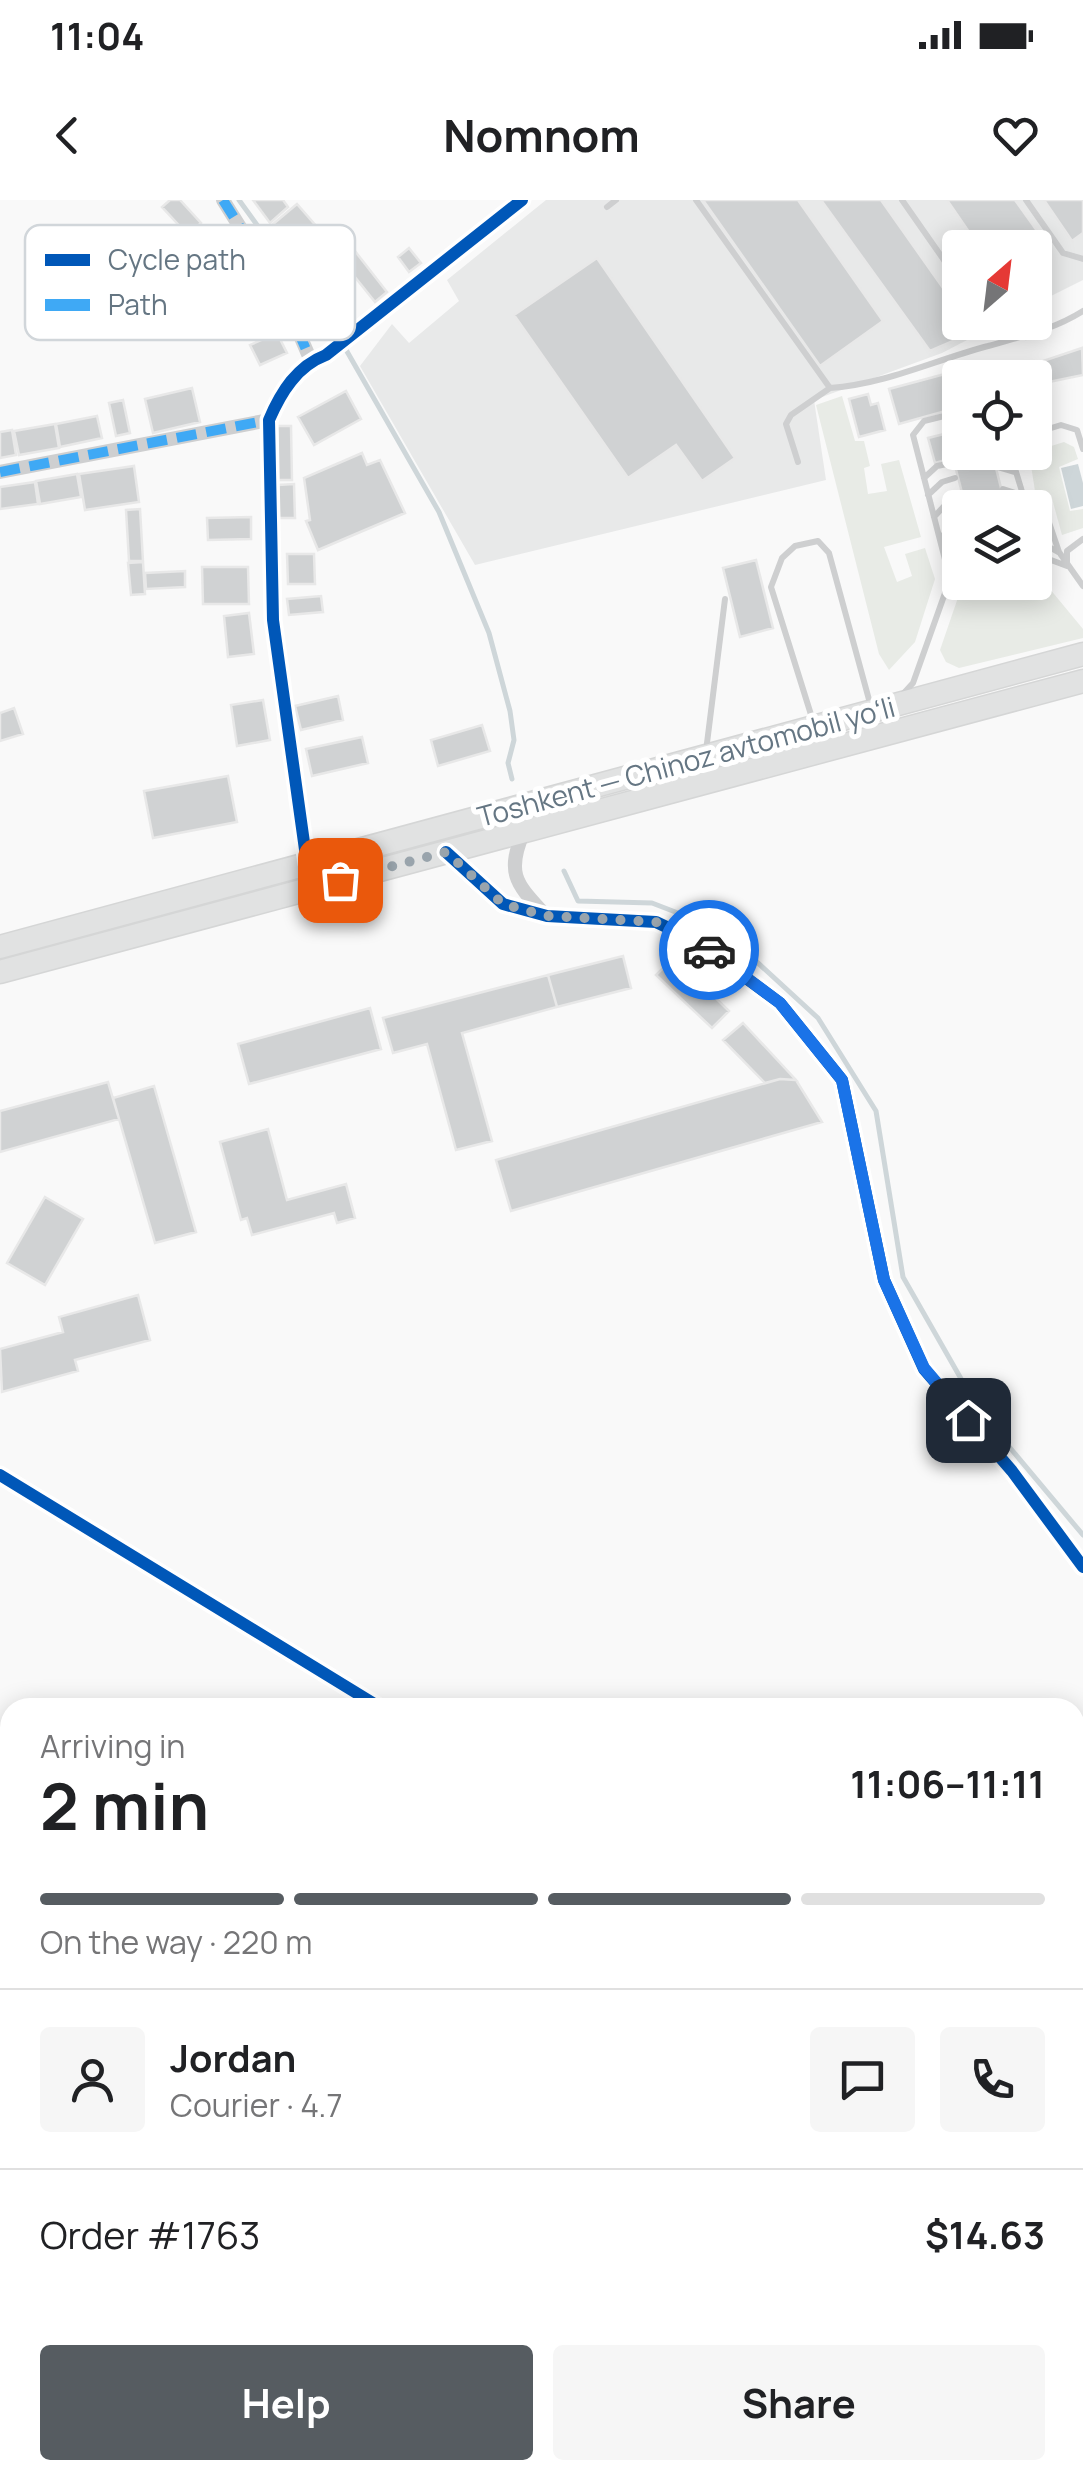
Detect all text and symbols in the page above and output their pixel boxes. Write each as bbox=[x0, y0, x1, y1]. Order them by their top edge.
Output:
text: 11:04 bbox=[50, 9, 144, 61]
text: Nomnom bbox=[443, 104, 640, 166]
icon: back bbox=[40, 108, 95, 163]
icon: heart bbox=[988, 108, 1043, 163]
legend bbox=[25, 225, 355, 340]
north arrow bbox=[942, 230, 1052, 340]
map controls bbox=[942, 230, 1052, 600]
text: Cycle path bbox=[108, 240, 246, 278]
text: Path bbox=[108, 285, 168, 323]
button: locate bbox=[942, 360, 1052, 470]
button: layers bbox=[942, 490, 1052, 600]
street label: Toshkent — Chinoz avtomobil yoʻli bbox=[473, 687, 899, 835]
pin bbox=[298, 838, 383, 923]
icon: bag bbox=[313, 853, 368, 908]
courier bbox=[659, 900, 759, 1000]
icon: car bbox=[682, 923, 737, 978]
pin bbox=[926, 1378, 1011, 1463]
icon: home bbox=[941, 1393, 996, 1448]
text: Arriving in bbox=[40, 1724, 185, 1768]
text: 11:06–11:11 bbox=[850, 1757, 1045, 1809]
text: 2 min bbox=[40, 1761, 209, 1850]
text: On the way · 220 m bbox=[40, 1920, 312, 1964]
button: person bbox=[40, 2027, 145, 2132]
button: chat bbox=[810, 2027, 915, 2132]
button: phone bbox=[940, 2027, 1045, 2132]
text: Jordan bbox=[170, 2031, 296, 2083]
text: Courier · 4.7 bbox=[170, 2083, 343, 2127]
text: Order #1763 bbox=[40, 2208, 260, 2260]
text: $14.63 bbox=[925, 2208, 1045, 2260]
button: Help bbox=[40, 2345, 533, 2460]
button: Share bbox=[553, 2345, 1045, 2460]

